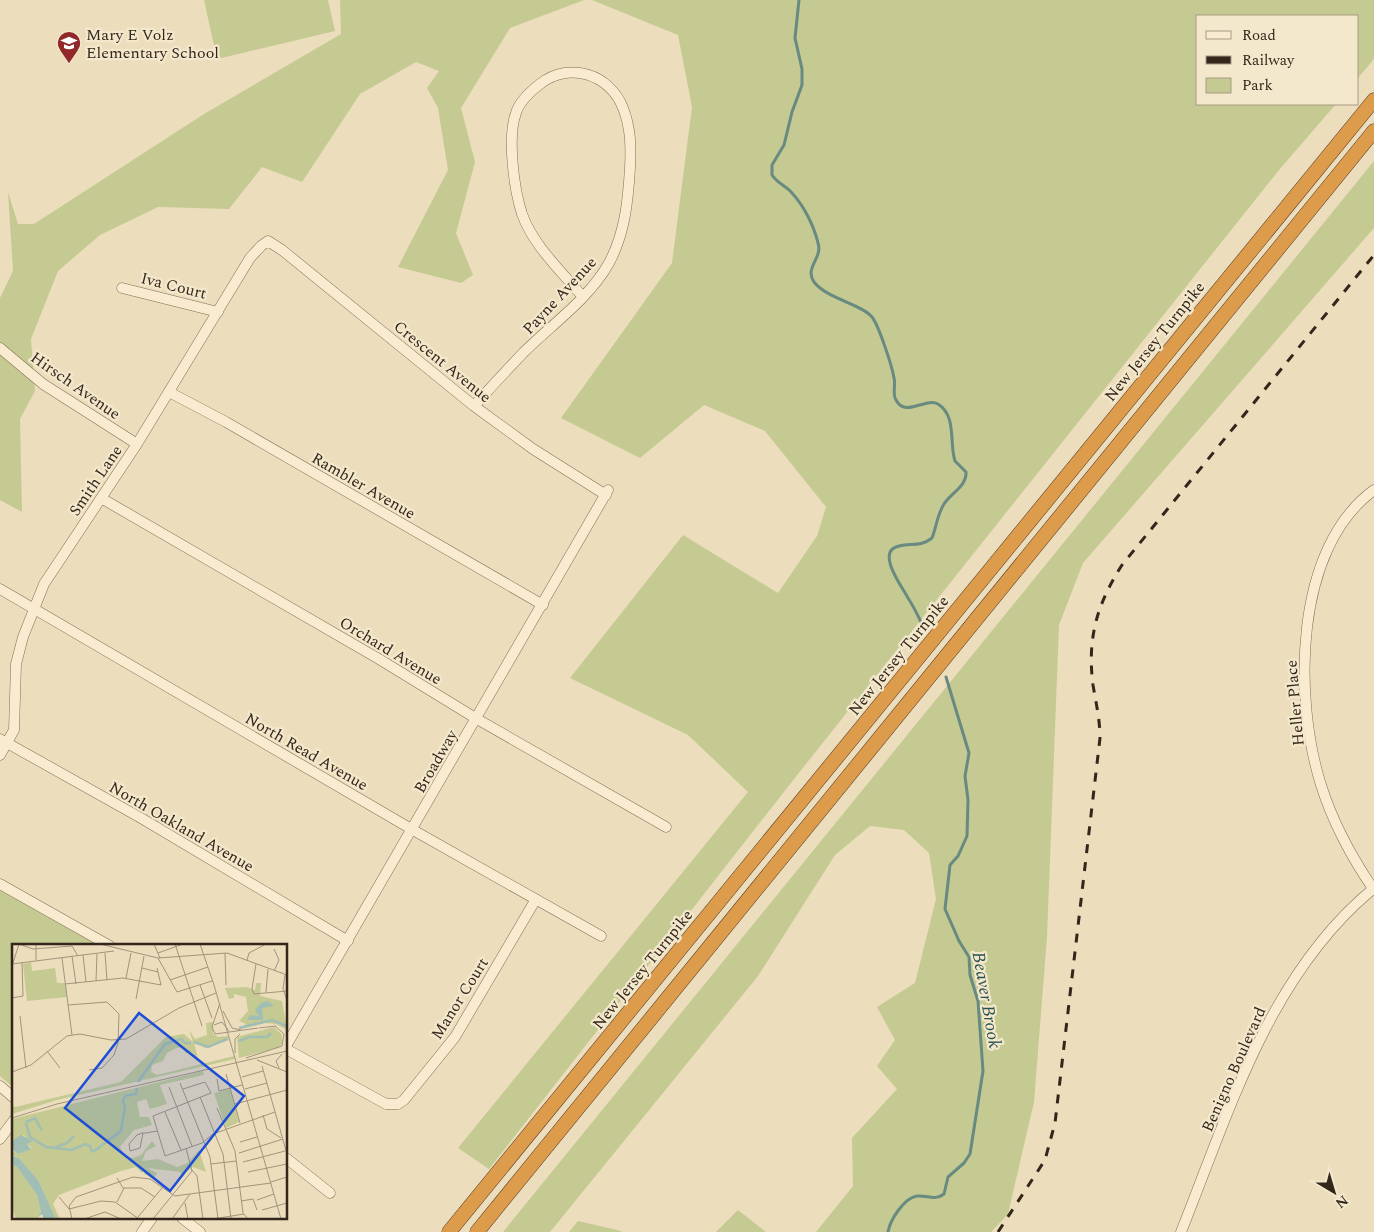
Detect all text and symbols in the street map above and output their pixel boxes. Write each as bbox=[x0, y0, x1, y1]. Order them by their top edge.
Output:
legend bbox=[1196, 15, 1359, 105]
place label: Mary E Volz Elementary School bbox=[86, 23, 219, 65]
text: Road bbox=[1242, 24, 1276, 47]
school or university icon: Mary E Volz Elementary School bbox=[56, 30, 82, 64]
text: Railway bbox=[1242, 49, 1295, 72]
text: Park bbox=[1242, 74, 1273, 97]
street label: Payne Avenue bbox=[517, 251, 602, 340]
street label: Iva Court bbox=[138, 266, 209, 306]
street label: New Jersey Turnpike bbox=[1099, 276, 1211, 407]
street label: Crescent Avenue bbox=[388, 315, 496, 409]
street label: Hirsch Avenue bbox=[26, 346, 125, 426]
street label: Smith Lane bbox=[63, 440, 128, 521]
street label: Rambler Avenue bbox=[307, 446, 420, 525]
street label: New Jersey Turnpike bbox=[843, 590, 955, 721]
street label: Orchard Avenue bbox=[335, 611, 446, 691]
street label: Heller Place bbox=[1279, 659, 1311, 747]
street label: North Read Avenue bbox=[240, 707, 373, 797]
street label: Broadway bbox=[408, 724, 464, 798]
street label: North Oakland Avenue bbox=[105, 776, 258, 878]
street label: New Jersey Turnpike bbox=[587, 904, 699, 1035]
inset map bbox=[12, 944, 288, 1220]
water label: Beaver Brook bbox=[965, 950, 1008, 1051]
street label: Manor Court bbox=[425, 953, 495, 1044]
street label: Benigno Boulevard bbox=[1196, 1003, 1272, 1136]
north arrow bbox=[1309, 1167, 1359, 1217]
text: N bbox=[1331, 1190, 1353, 1214]

